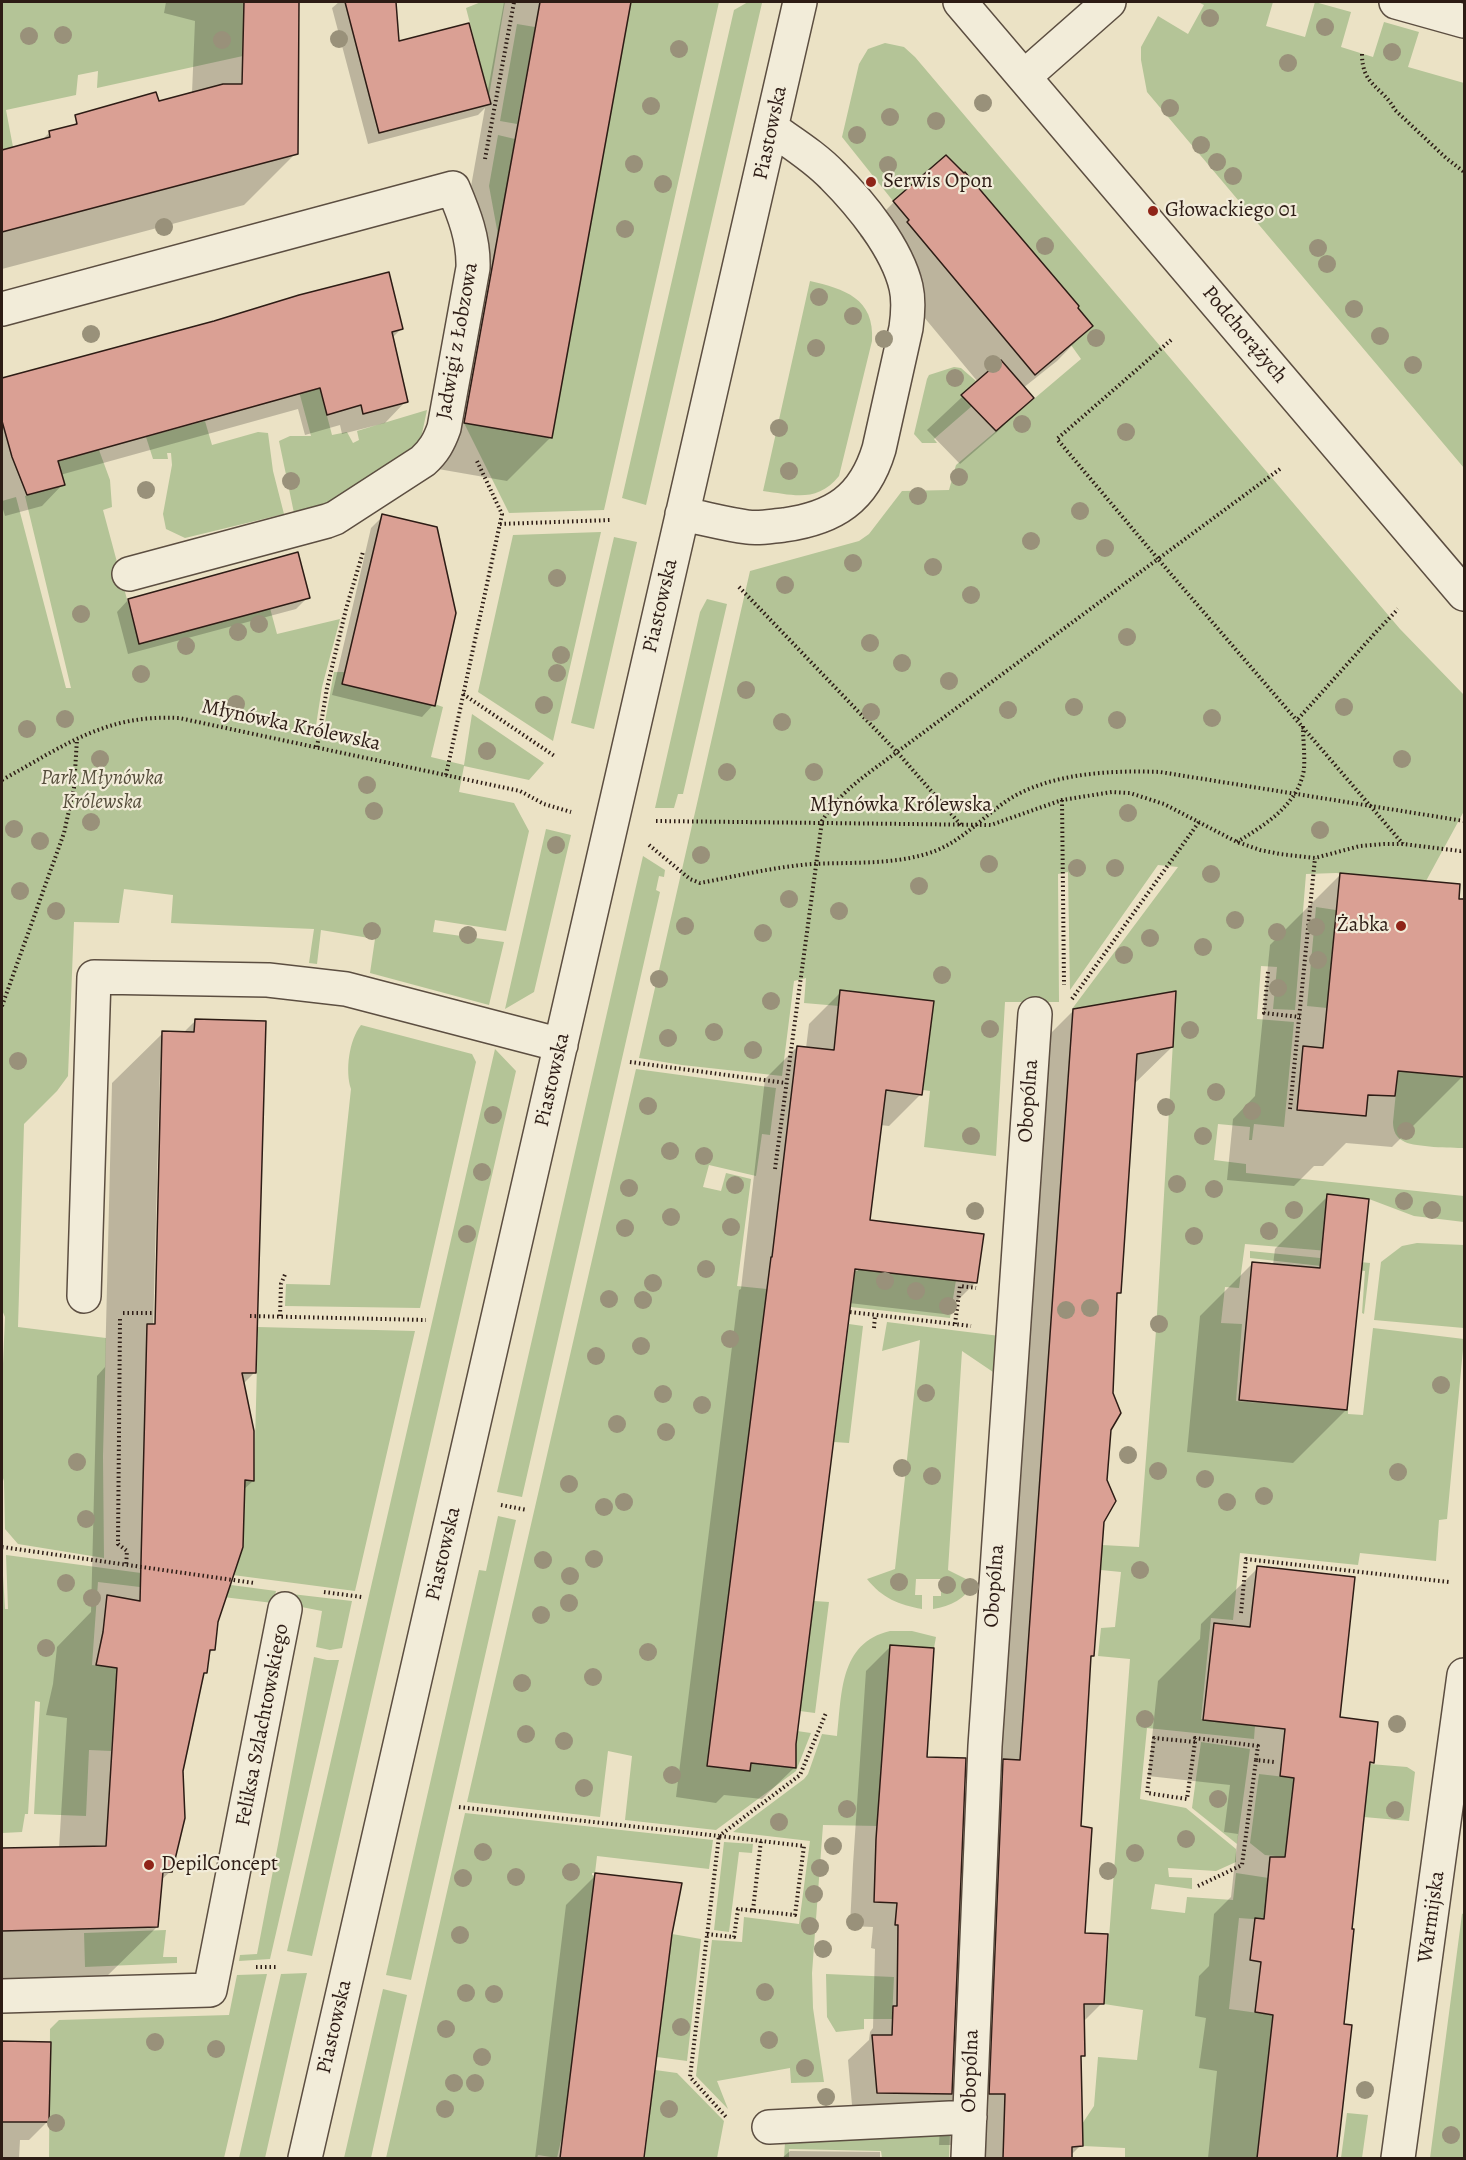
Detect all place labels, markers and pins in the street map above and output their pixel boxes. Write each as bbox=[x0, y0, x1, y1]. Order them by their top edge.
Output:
place label: Serwis Opon bbox=[883, 169, 992, 195]
marker: Serwis Opon bbox=[864, 175, 878, 189]
place label: Głowackiego 01 bbox=[1165, 198, 1297, 224]
marker: Głowackiego 01 bbox=[1146, 204, 1160, 218]
place label: Żabka bbox=[1337, 913, 1389, 939]
marker: Żabka bbox=[1394, 919, 1408, 933]
place label: DepilConcept bbox=[161, 1852, 278, 1878]
marker: DepilConcept bbox=[142, 1858, 156, 1872]

